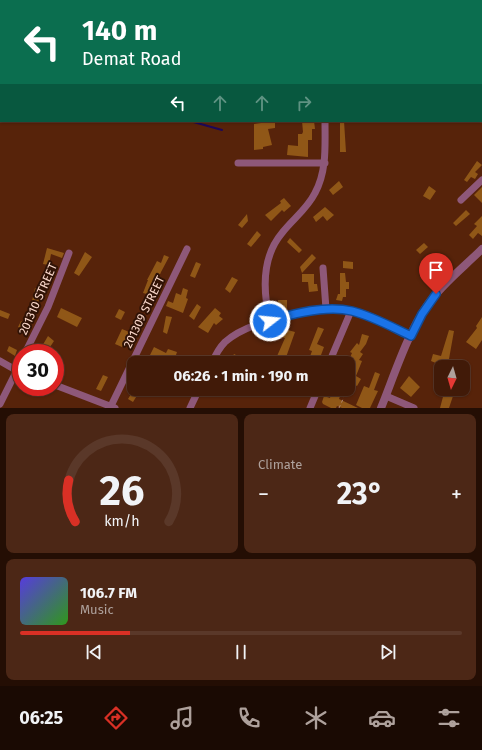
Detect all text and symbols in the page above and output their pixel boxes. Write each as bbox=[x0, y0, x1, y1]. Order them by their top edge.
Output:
text: 140 m bbox=[82, 14, 158, 47]
icon: left bbox=[16, 16, 68, 68]
text: Demat Road bbox=[82, 48, 181, 70]
icon: left bbox=[167, 92, 189, 114]
icon: ahead bbox=[209, 92, 231, 114]
icon: ahead bbox=[251, 92, 273, 114]
icon: right bbox=[293, 92, 315, 114]
pin bbox=[419, 253, 453, 294]
icon: arrive bbox=[425, 259, 447, 281]
street label: 201310 STREET bbox=[16, 260, 60, 337]
street label: 201309 STREET bbox=[121, 273, 168, 350]
position arrow bbox=[249, 300, 291, 342]
speed limit sign: 30 bbox=[12, 344, 64, 396]
north arrow bbox=[434, 360, 470, 396]
map controls bbox=[434, 360, 470, 396]
text: 06:26 · 1 min · 190 m bbox=[174, 367, 308, 385]
text: Climate bbox=[258, 457, 302, 472]
text: 26 bbox=[100, 465, 144, 515]
text: 23° bbox=[337, 476, 383, 512]
text: − bbox=[258, 481, 269, 508]
text: + bbox=[451, 481, 462, 508]
text: km/h bbox=[104, 512, 140, 529]
text: 106.7 FM bbox=[80, 584, 137, 602]
text: Music bbox=[80, 602, 114, 617]
icon: previous bbox=[83, 641, 105, 663]
icon: pause bbox=[230, 641, 252, 663]
icon: next bbox=[377, 641, 399, 663]
icon: directions bbox=[102, 704, 130, 732]
icon: music bbox=[168, 704, 196, 732]
icon: phone bbox=[235, 704, 263, 732]
icon: climate bbox=[302, 704, 330, 732]
icon: car bbox=[368, 704, 396, 732]
icon: filters bbox=[435, 704, 463, 732]
text: 06:25 bbox=[19, 707, 63, 729]

